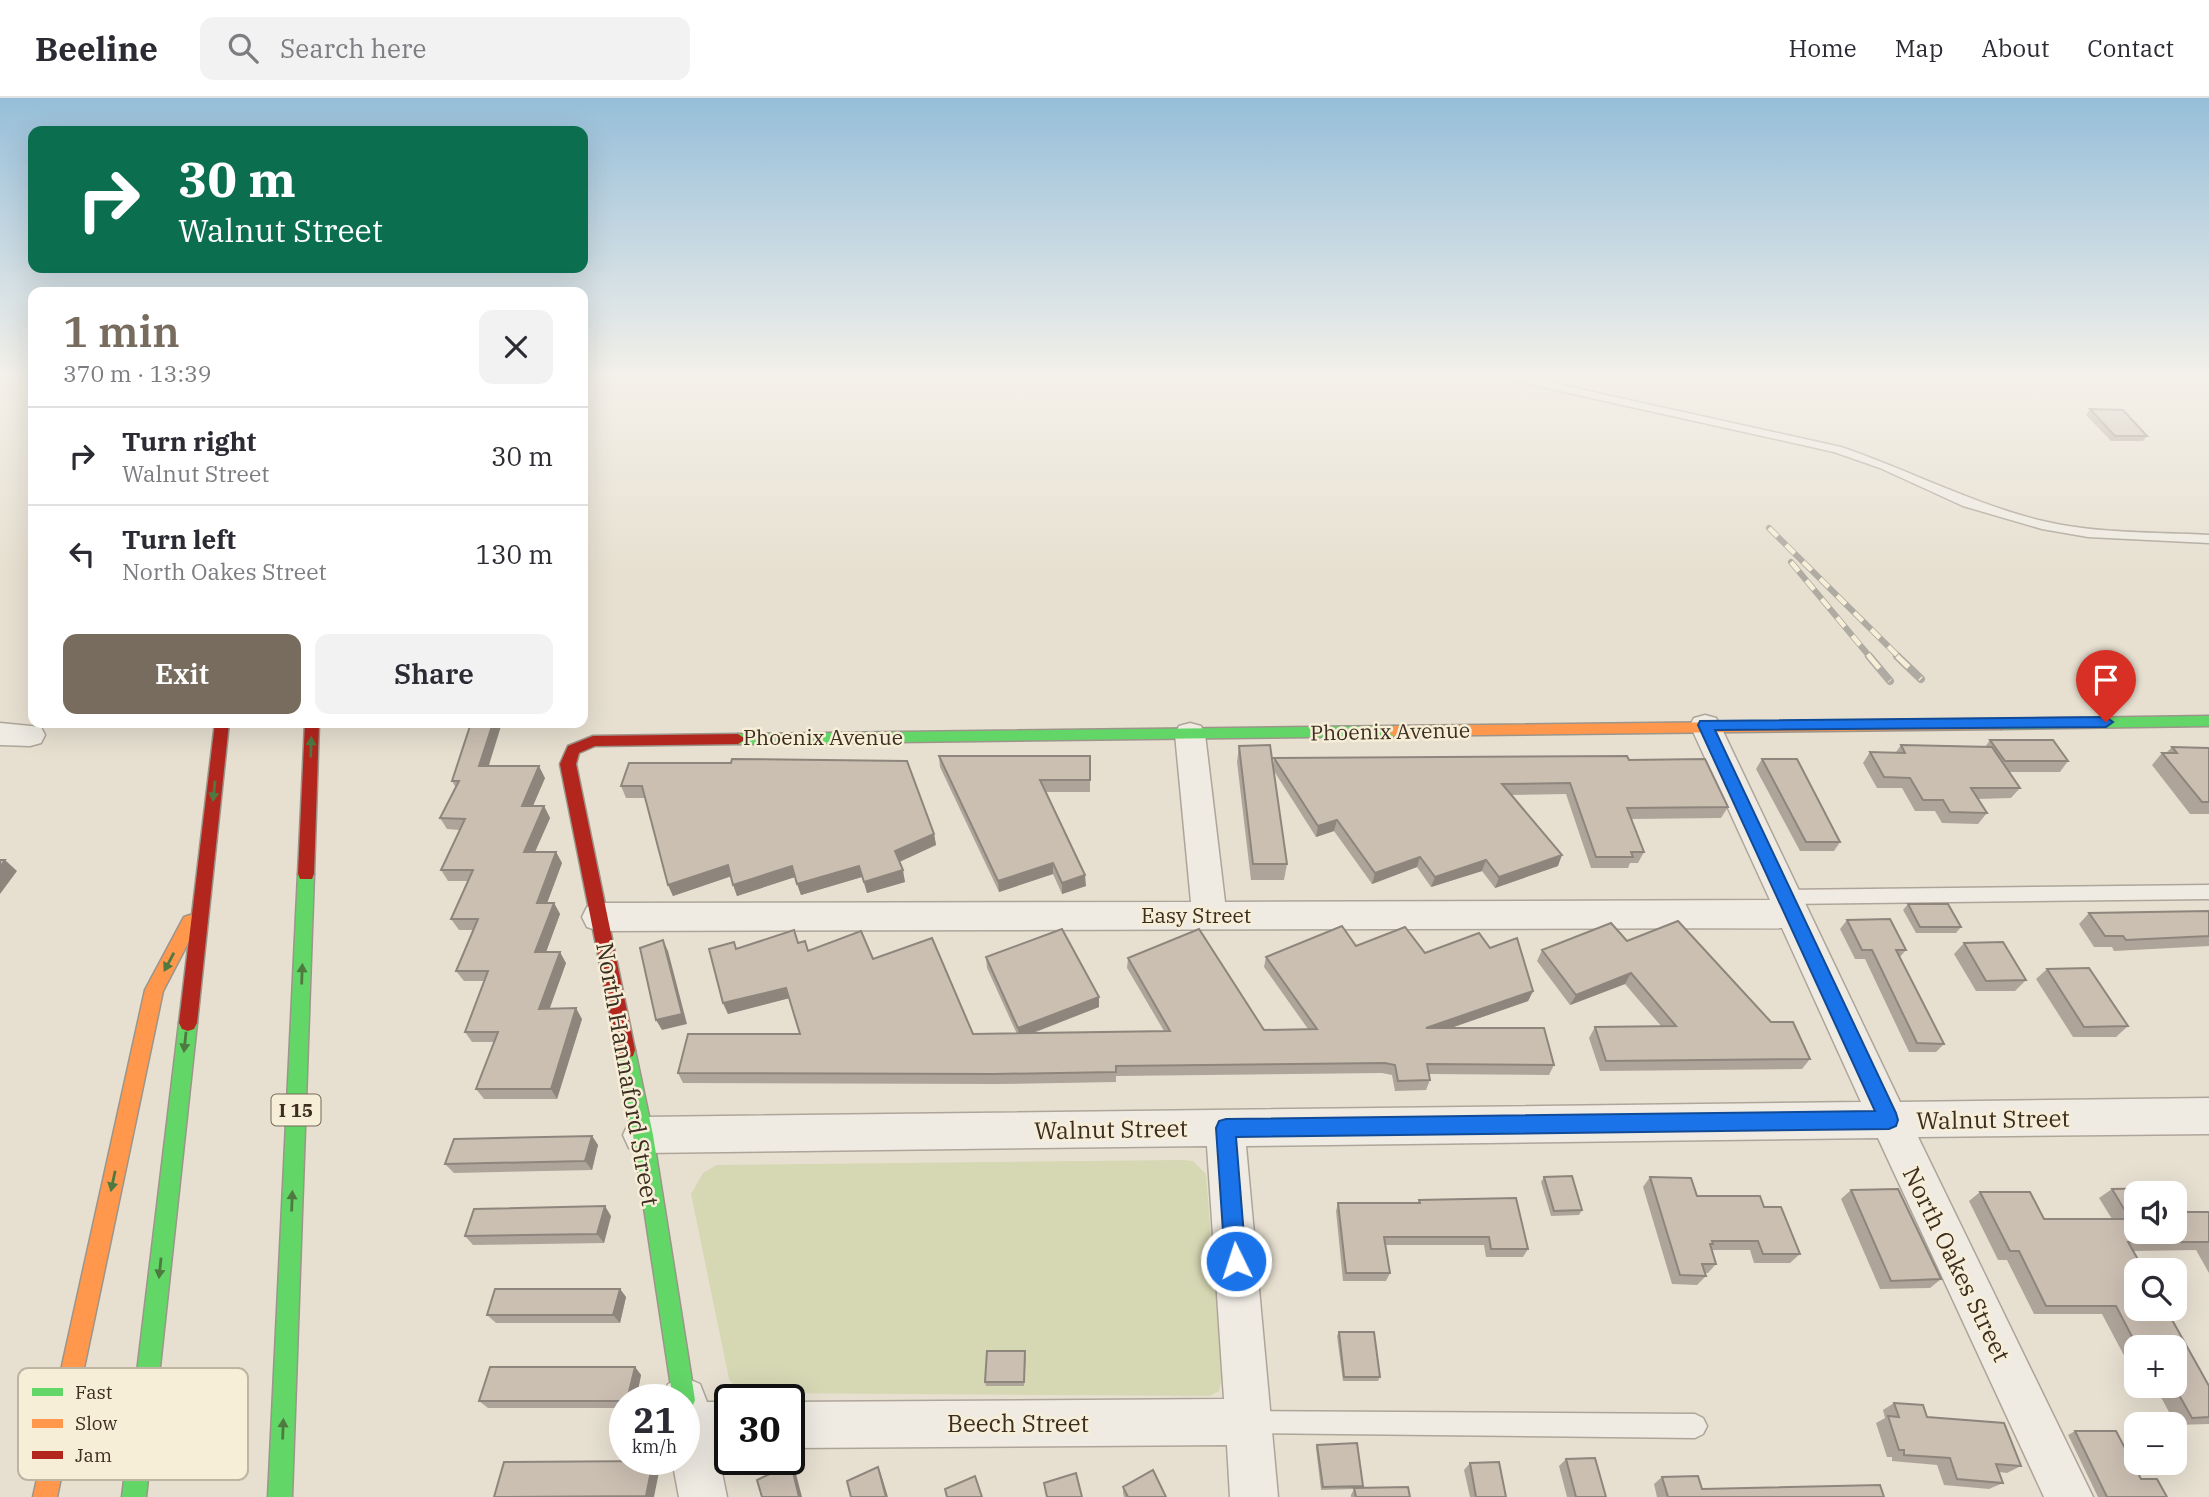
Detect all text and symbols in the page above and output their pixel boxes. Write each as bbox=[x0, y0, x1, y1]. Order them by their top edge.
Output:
search box bbox=[200, 17, 690, 80]
text: Beeline bbox=[35, 27, 158, 70]
icon: search bbox=[224, 29, 262, 67]
text: Search here bbox=[280, 31, 426, 65]
text: Home bbox=[1789, 32, 1857, 64]
text: Map bbox=[1895, 32, 1943, 64]
text: About bbox=[1981, 32, 2049, 64]
text: Contact bbox=[2087, 32, 2174, 64]
text: 30 m bbox=[178, 147, 296, 210]
icon: right bbox=[63, 154, 154, 245]
text: Walnut Street bbox=[178, 209, 383, 251]
text: 1 min bbox=[63, 304, 180, 359]
button: close bbox=[479, 310, 553, 384]
text: 370 m · 13:39 bbox=[63, 358, 212, 388]
text: Turn right bbox=[122, 424, 256, 458]
icon: right bbox=[63, 437, 101, 475]
text: 30 m bbox=[491, 439, 553, 473]
text: Walnut Street bbox=[122, 458, 269, 488]
text: Turn left bbox=[122, 522, 236, 556]
icon: left bbox=[63, 535, 101, 573]
text: 130 m bbox=[475, 537, 553, 571]
text: North Oakes Street bbox=[122, 556, 327, 586]
button: Exit bbox=[63, 634, 301, 714]
button: Share bbox=[315, 634, 553, 714]
pin bbox=[2076, 650, 2136, 722]
icon: arrive bbox=[2087, 661, 2125, 699]
street label: Phoenix Avenue bbox=[1310, 716, 1470, 746]
street label: Phoenix Avenue bbox=[743, 723, 903, 751]
one-way arrow bbox=[305, 736, 316, 758]
one-way arrow bbox=[208, 780, 219, 802]
street label: Easy Street bbox=[1141, 901, 1251, 929]
street label: North Hannaford Street bbox=[589, 940, 667, 1208]
one-way arrow bbox=[164, 952, 175, 972]
one-way arrow bbox=[296, 963, 307, 985]
one-way arrow bbox=[180, 1031, 191, 1053]
road number: I 15 bbox=[272, 1094, 320, 1126]
street label: Walnut Street bbox=[1916, 1102, 2070, 1136]
street label: Walnut Street bbox=[1034, 1112, 1188, 1146]
street label: North Oakes Street bbox=[1896, 1161, 2018, 1367]
one-way arrow bbox=[108, 1170, 119, 1192]
map controls bbox=[2124, 1181, 2187, 1475]
button: sound bbox=[2124, 1181, 2187, 1244]
one-way arrow bbox=[287, 1190, 298, 1212]
position arrow bbox=[1199, 1224, 1273, 1298]
one-way arrow bbox=[154, 1258, 165, 1280]
button: search bbox=[2124, 1258, 2187, 1321]
button: + bbox=[2124, 1335, 2187, 1398]
legend bbox=[18, 1368, 248, 1480]
text: Fast bbox=[75, 1380, 113, 1404]
speed limit sign: 30 bbox=[714, 1384, 805, 1475]
text: 21 bbox=[633, 1397, 676, 1443]
street label: Beech Street bbox=[947, 1407, 1089, 1439]
text: Slow bbox=[75, 1411, 117, 1435]
button: − bbox=[2124, 1412, 2187, 1475]
one-way arrow bbox=[277, 1418, 288, 1440]
text: km/h bbox=[632, 1435, 677, 1458]
text: Jam bbox=[75, 1443, 112, 1467]

